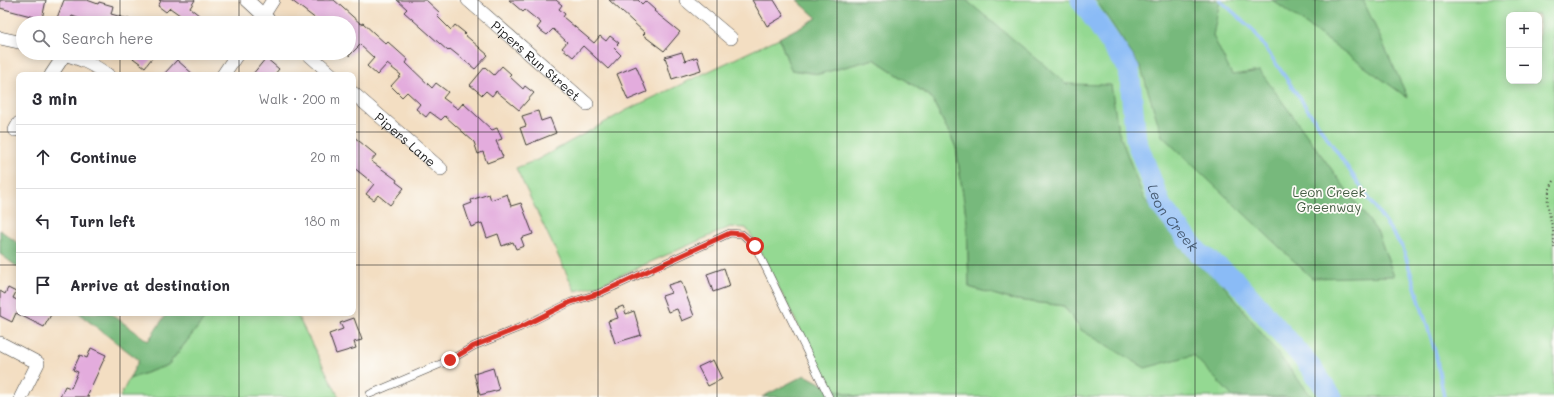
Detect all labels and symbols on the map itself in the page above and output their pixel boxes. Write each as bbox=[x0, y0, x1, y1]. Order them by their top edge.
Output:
street label: Pipers Run Street bbox=[488, 16, 585, 104]
street label: Pipers Lane bbox=[372, 108, 440, 170]
water label: Leon Creek bbox=[1144, 181, 1203, 255]
park label: Leon Creek Greenway bbox=[1293, 183, 1365, 215]
route start bbox=[746, 237, 764, 255]
route end bbox=[441, 351, 459, 369]

